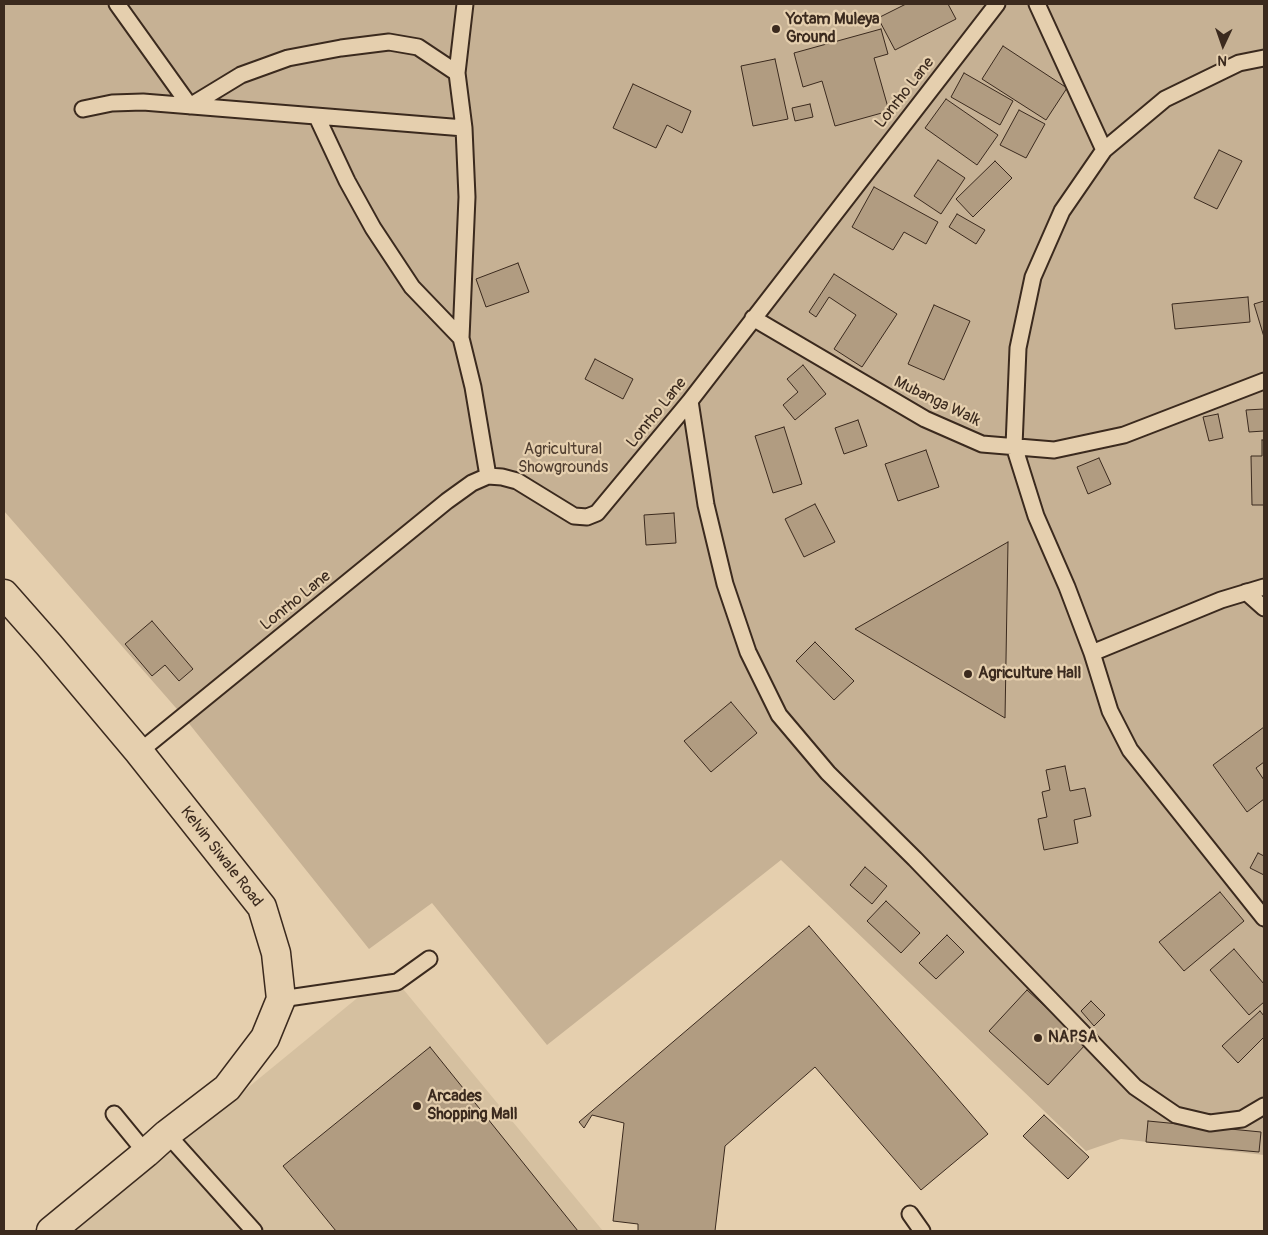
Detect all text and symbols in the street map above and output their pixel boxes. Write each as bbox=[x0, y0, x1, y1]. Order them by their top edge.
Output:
place label: Yotam Muleya Ground bbox=[786, 10, 880, 48]
north arrow bbox=[1198, 20, 1248, 70]
marker: Yotam Muleya Ground bbox=[770, 23, 782, 35]
text: N bbox=[1217, 52, 1227, 69]
street label: Lonrho Lane bbox=[871, 54, 939, 132]
street label: Mubanga Walk bbox=[891, 373, 983, 431]
street label: Lonrho Lane bbox=[623, 374, 691, 452]
park label: Agricultural Showgrounds bbox=[518, 440, 608, 478]
street label: Lonrho Lane bbox=[257, 567, 335, 635]
place label: Agriculture Hall bbox=[978, 664, 1081, 684]
marker: Agriculture Hall bbox=[962, 668, 974, 680]
street label: Kelvin Siwale Road bbox=[176, 803, 266, 911]
place label: NAPSA bbox=[1048, 1028, 1098, 1048]
marker: NAPSA bbox=[1032, 1032, 1044, 1044]
place label: Arcades Shopping Mall bbox=[427, 1087, 518, 1125]
marker: Arcades Shopping Mall bbox=[411, 1100, 423, 1112]

